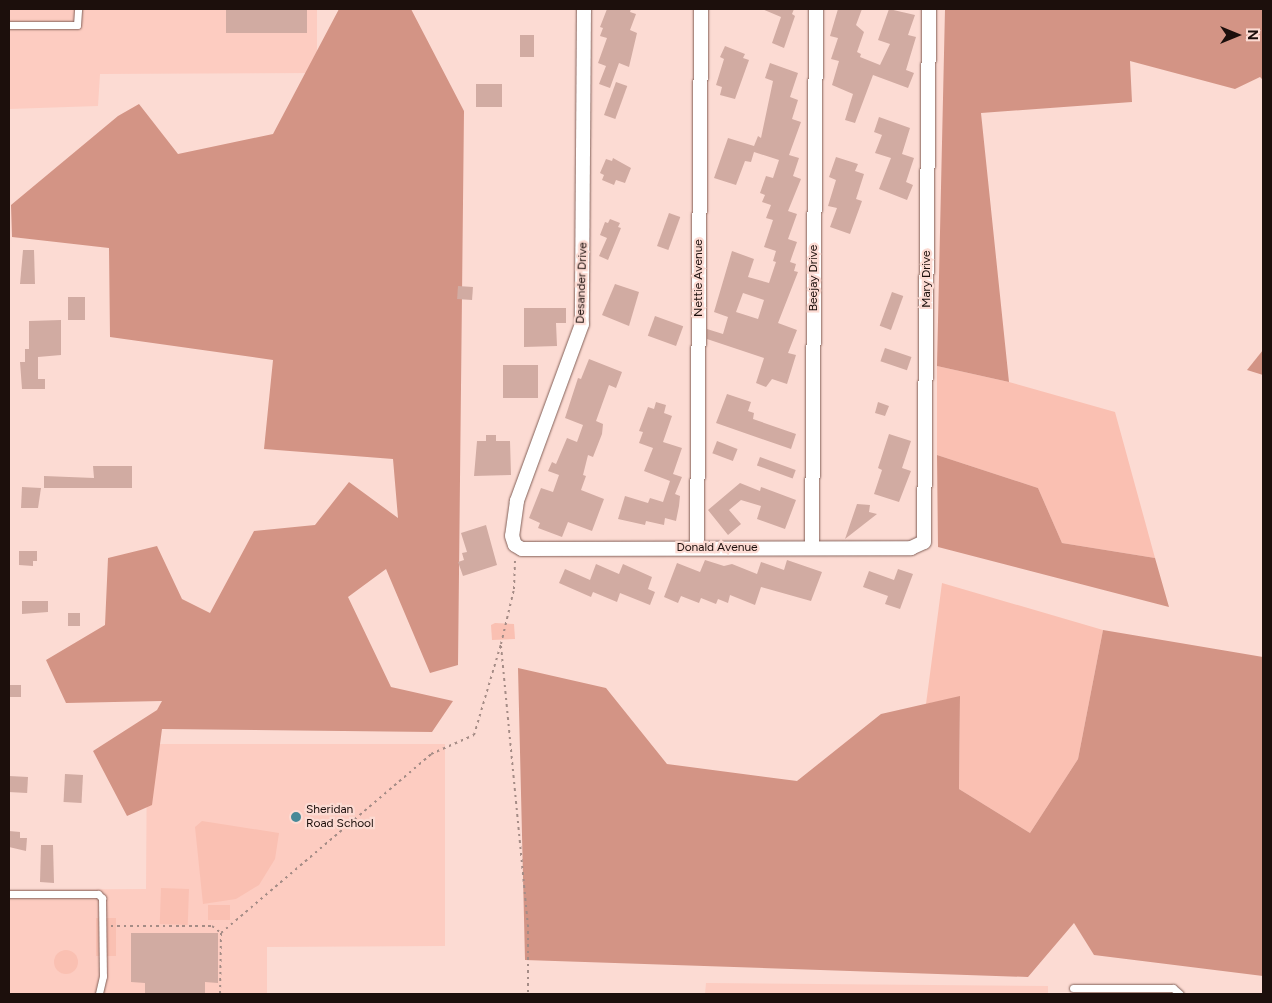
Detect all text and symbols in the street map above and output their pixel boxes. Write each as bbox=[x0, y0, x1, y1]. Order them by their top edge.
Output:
north arrow bbox=[1212, 10, 1262, 60]
text: N bbox=[1244, 30, 1261, 40]
street label: Nettie Avenue bbox=[692, 239, 706, 317]
street label: Desander Drive bbox=[573, 242, 591, 324]
street label: Beejay Drive bbox=[807, 245, 821, 311]
street label: Mary Drive bbox=[920, 250, 934, 308]
street label: Donald Avenue bbox=[676, 541, 758, 555]
place label: Sheridan Road School bbox=[306, 803, 374, 831]
marker: Sheridan Road School bbox=[290, 811, 302, 823]

